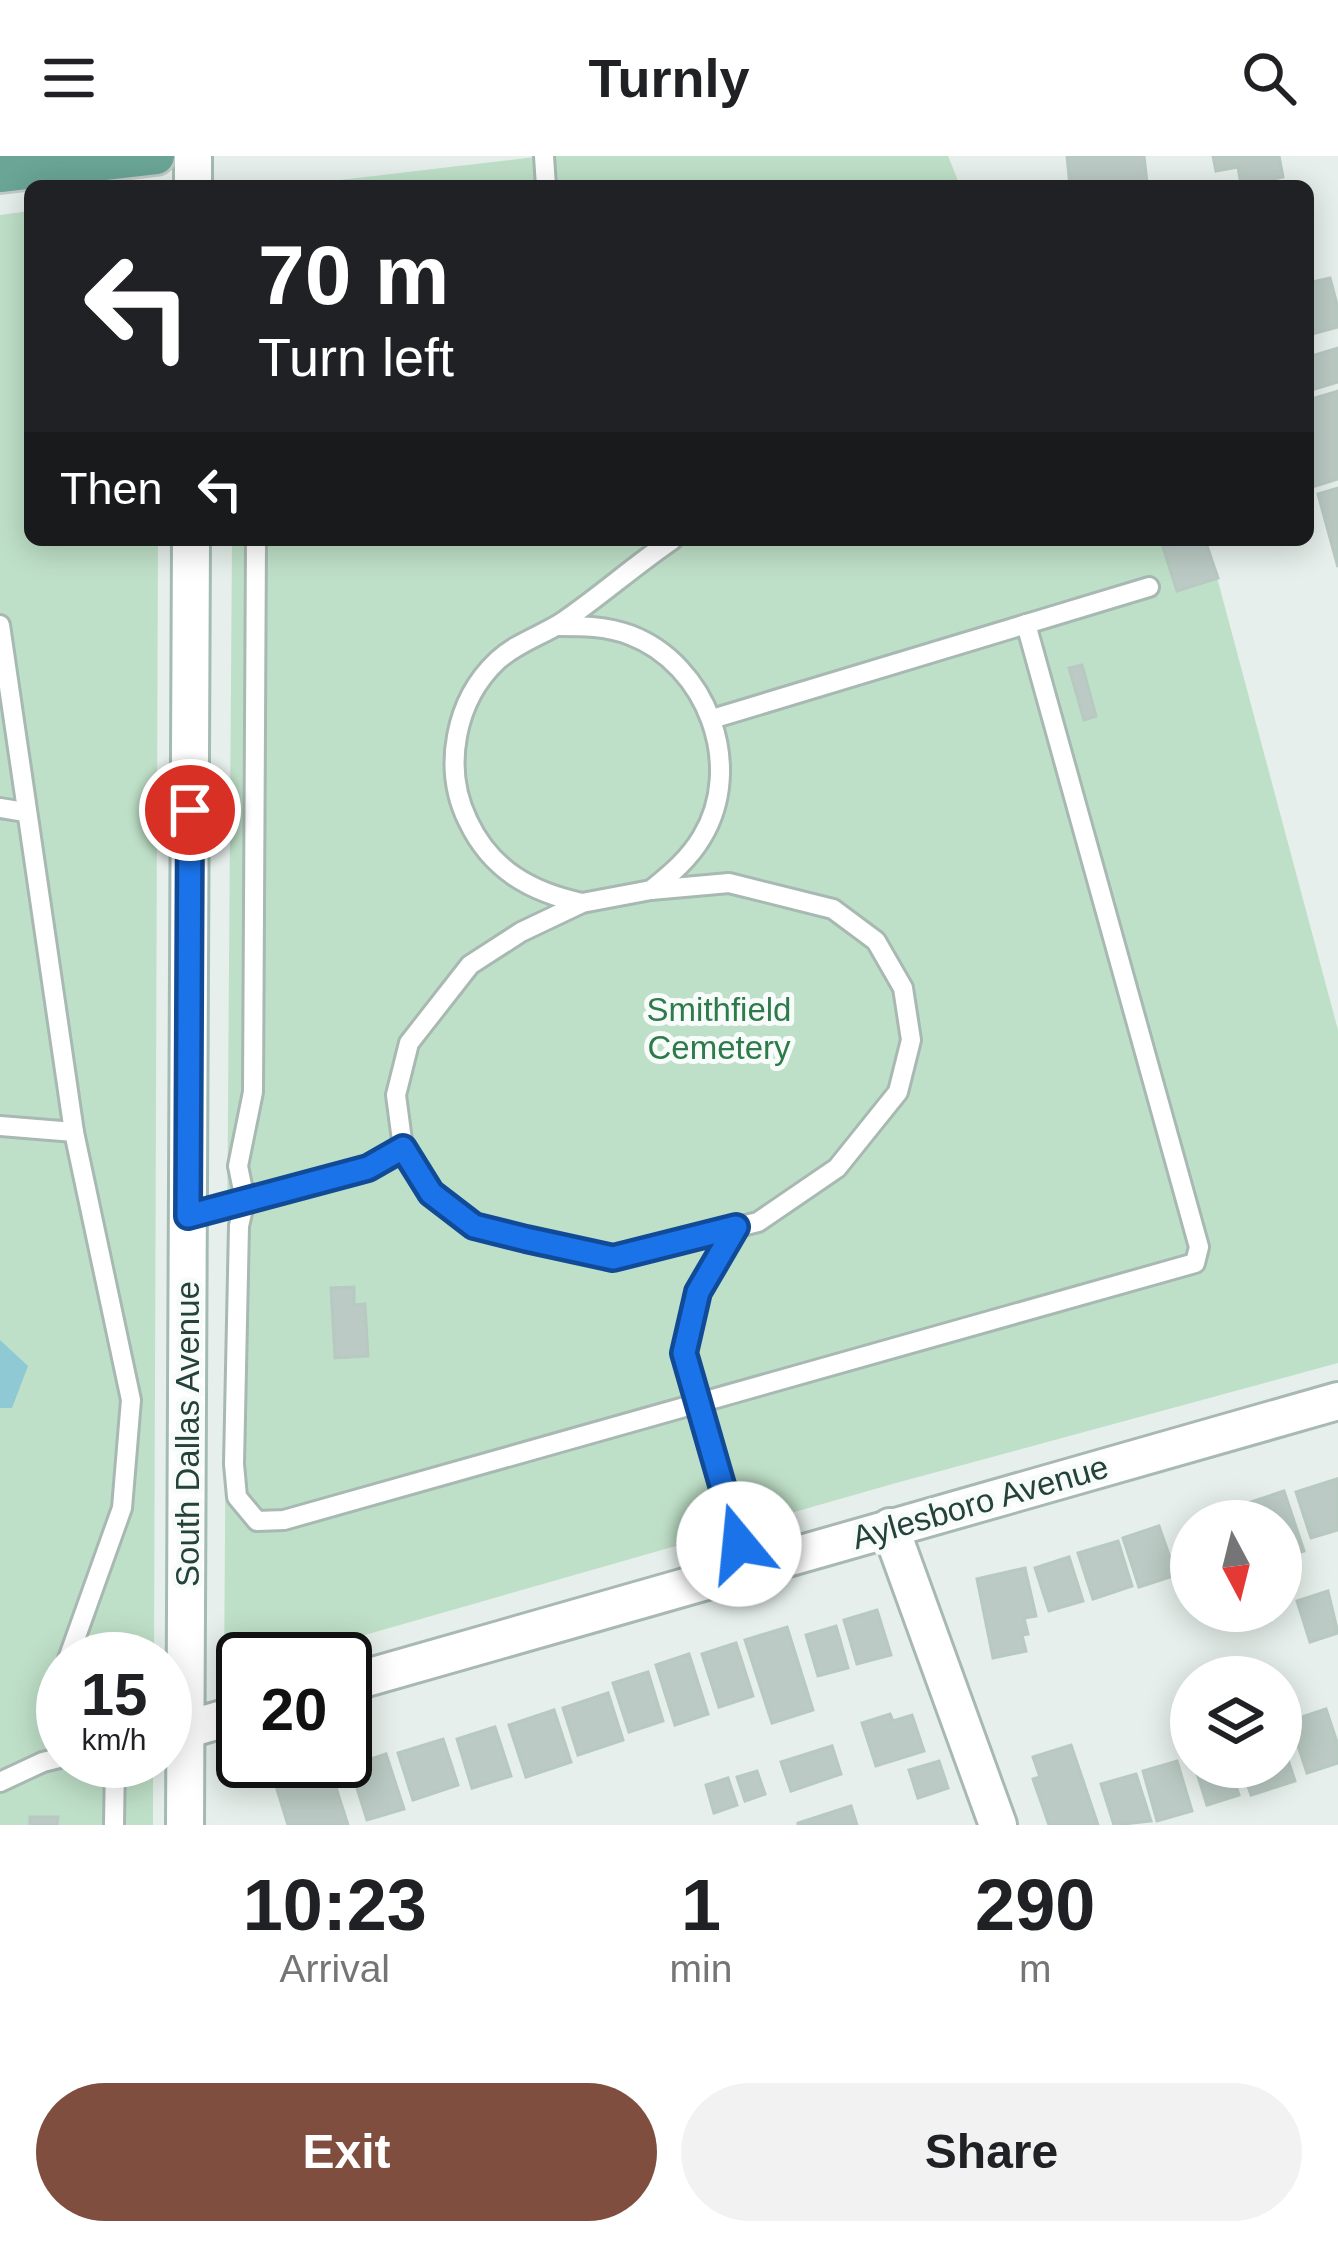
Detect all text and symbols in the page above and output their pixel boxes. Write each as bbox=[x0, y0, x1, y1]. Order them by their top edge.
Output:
icon: menu bbox=[36, 45, 102, 111]
icon: search bbox=[1236, 45, 1302, 111]
text: Turnly bbox=[589, 48, 750, 108]
icon: left bbox=[60, 228, 216, 384]
text: 70 m bbox=[258, 228, 449, 322]
text: Turn left bbox=[258, 327, 454, 387]
icon: left bbox=[187, 456, 253, 522]
text: Then bbox=[60, 463, 163, 514]
pin bbox=[139, 759, 241, 861]
icon: arrive bbox=[157, 777, 223, 843]
park label: Smithfield Cemetery bbox=[647, 991, 791, 1066]
street label: South Dallas Avenue bbox=[169, 1281, 206, 1587]
street label: Aylesboro Avenue bbox=[848, 1448, 1112, 1556]
position arrow bbox=[676, 1481, 802, 1607]
north arrow bbox=[1170, 1500, 1302, 1632]
map controls bbox=[1170, 1500, 1302, 1788]
speed limit sign: 20 bbox=[216, 1632, 372, 1788]
button: layers bbox=[1170, 1656, 1302, 1788]
text: 15 bbox=[81, 1661, 147, 1728]
text: km/h bbox=[81, 1723, 147, 1756]
text: 10:23 bbox=[243, 1865, 427, 1945]
text: 1 bbox=[681, 1865, 721, 1945]
text: 290 bbox=[975, 1865, 1095, 1945]
text: Arrival bbox=[280, 1947, 390, 1990]
text: min bbox=[670, 1947, 732, 1990]
text: m bbox=[1019, 1947, 1051, 1990]
button: Exit bbox=[36, 2083, 657, 2221]
button: Share bbox=[681, 2083, 1302, 2221]

